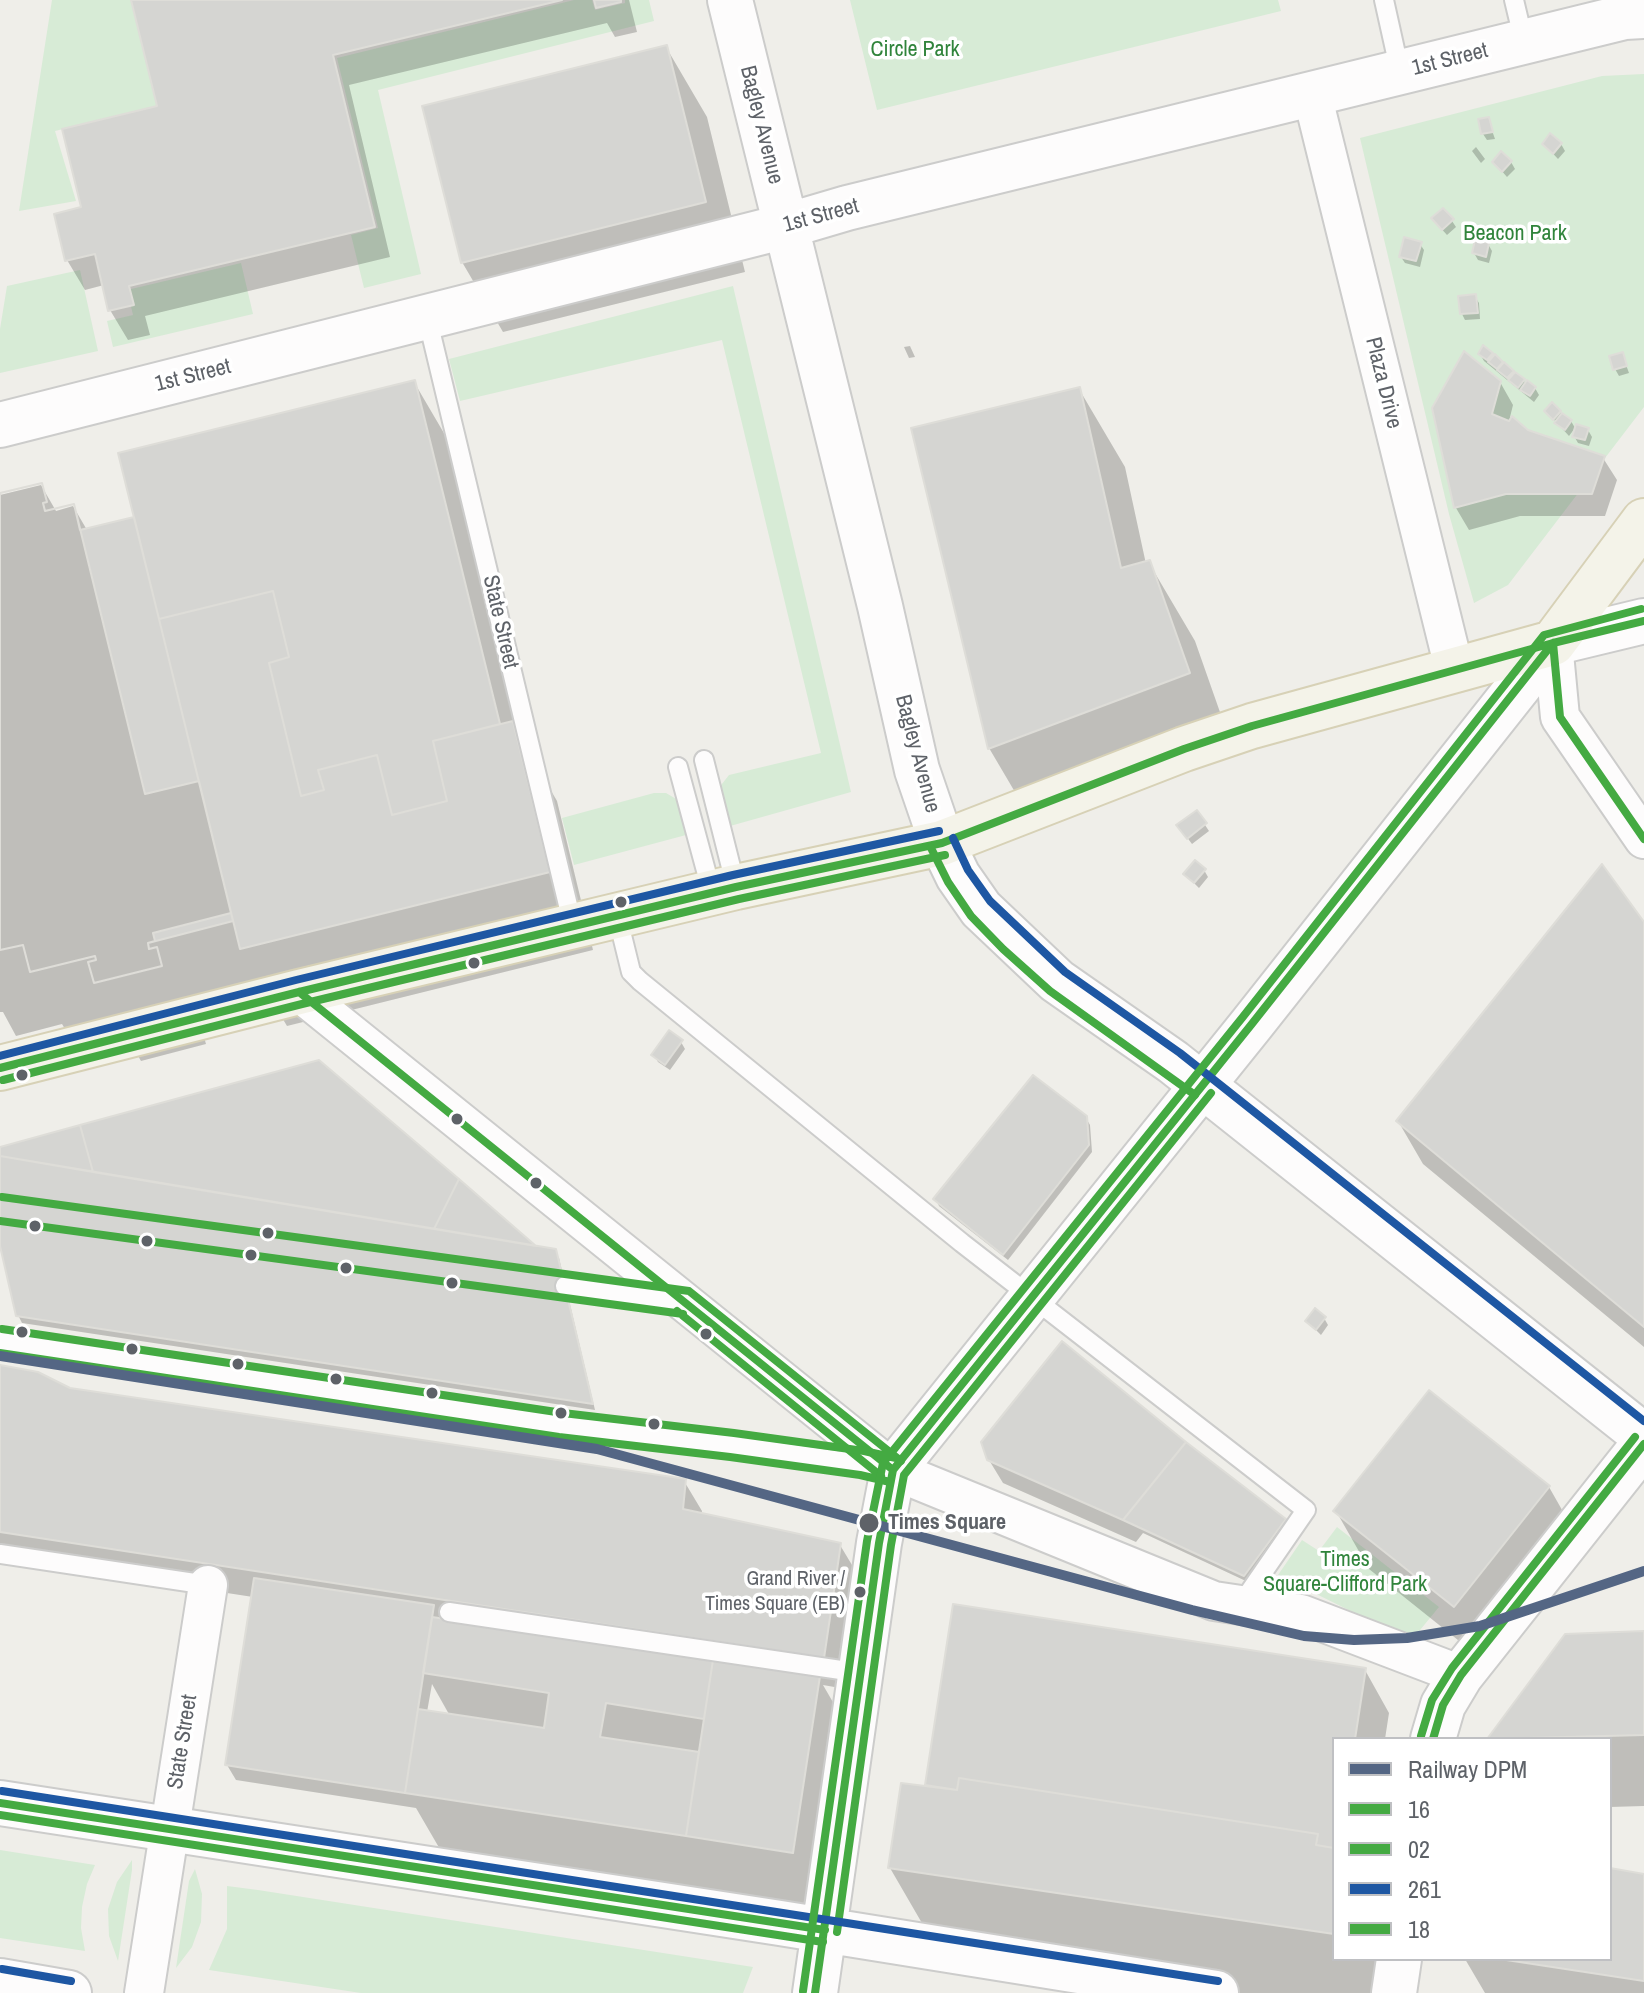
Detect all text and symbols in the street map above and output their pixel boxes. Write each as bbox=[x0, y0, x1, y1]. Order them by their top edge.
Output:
park label: Circle Park bbox=[870, 37, 960, 63]
street label: 1st Street bbox=[1409, 38, 1491, 82]
street label: Bagley Avenue bbox=[734, 63, 788, 187]
street label: 1st Street bbox=[780, 193, 862, 239]
park label: Beacon Park bbox=[1463, 221, 1567, 247]
street label: Plaza Drive bbox=[1359, 335, 1407, 431]
street label: 1st Street bbox=[152, 354, 234, 398]
street label: State Street bbox=[476, 573, 524, 671]
street label: Bagley Avenue bbox=[889, 692, 945, 816]
unlabelled marker bbox=[613, 894, 629, 910]
unlabelled marker bbox=[466, 955, 482, 971]
unlabelled marker bbox=[14, 1067, 30, 1083]
unlabelled marker bbox=[449, 1111, 465, 1127]
unlabelled marker bbox=[528, 1175, 544, 1191]
unlabelled marker bbox=[27, 1218, 43, 1234]
unlabelled marker bbox=[260, 1225, 276, 1241]
unlabelled marker bbox=[139, 1233, 155, 1249]
unlabelled marker bbox=[243, 1247, 259, 1263]
unlabelled marker bbox=[338, 1260, 354, 1276]
unlabelled marker bbox=[444, 1275, 460, 1291]
unlabelled marker bbox=[14, 1324, 30, 1340]
unlabelled marker bbox=[698, 1326, 714, 1342]
unlabelled marker bbox=[124, 1341, 140, 1357]
unlabelled marker bbox=[230, 1356, 246, 1372]
unlabelled marker bbox=[328, 1371, 344, 1387]
unlabelled marker bbox=[424, 1385, 440, 1401]
unlabelled marker bbox=[553, 1405, 569, 1421]
unlabelled marker bbox=[646, 1416, 662, 1432]
place label: Times Square bbox=[888, 1510, 1006, 1536]
marker: Times Square bbox=[857, 1511, 881, 1535]
park label: Times Square-Clifford Park bbox=[1263, 1547, 1427, 1598]
place label: Grand River / Times Square (EB) bbox=[705, 1568, 845, 1615]
marker: Grand River / Times Square (EB) bbox=[852, 1584, 868, 1600]
street label: State Street bbox=[163, 1693, 203, 1791]
legend bbox=[1332, 1737, 1612, 1961]
text: Railway DPM bbox=[1408, 1753, 1527, 1785]
text: 16 bbox=[1408, 1793, 1430, 1825]
text: 02 bbox=[1408, 1833, 1430, 1865]
text: 261 bbox=[1408, 1873, 1441, 1905]
text: 18 bbox=[1408, 1913, 1430, 1945]

